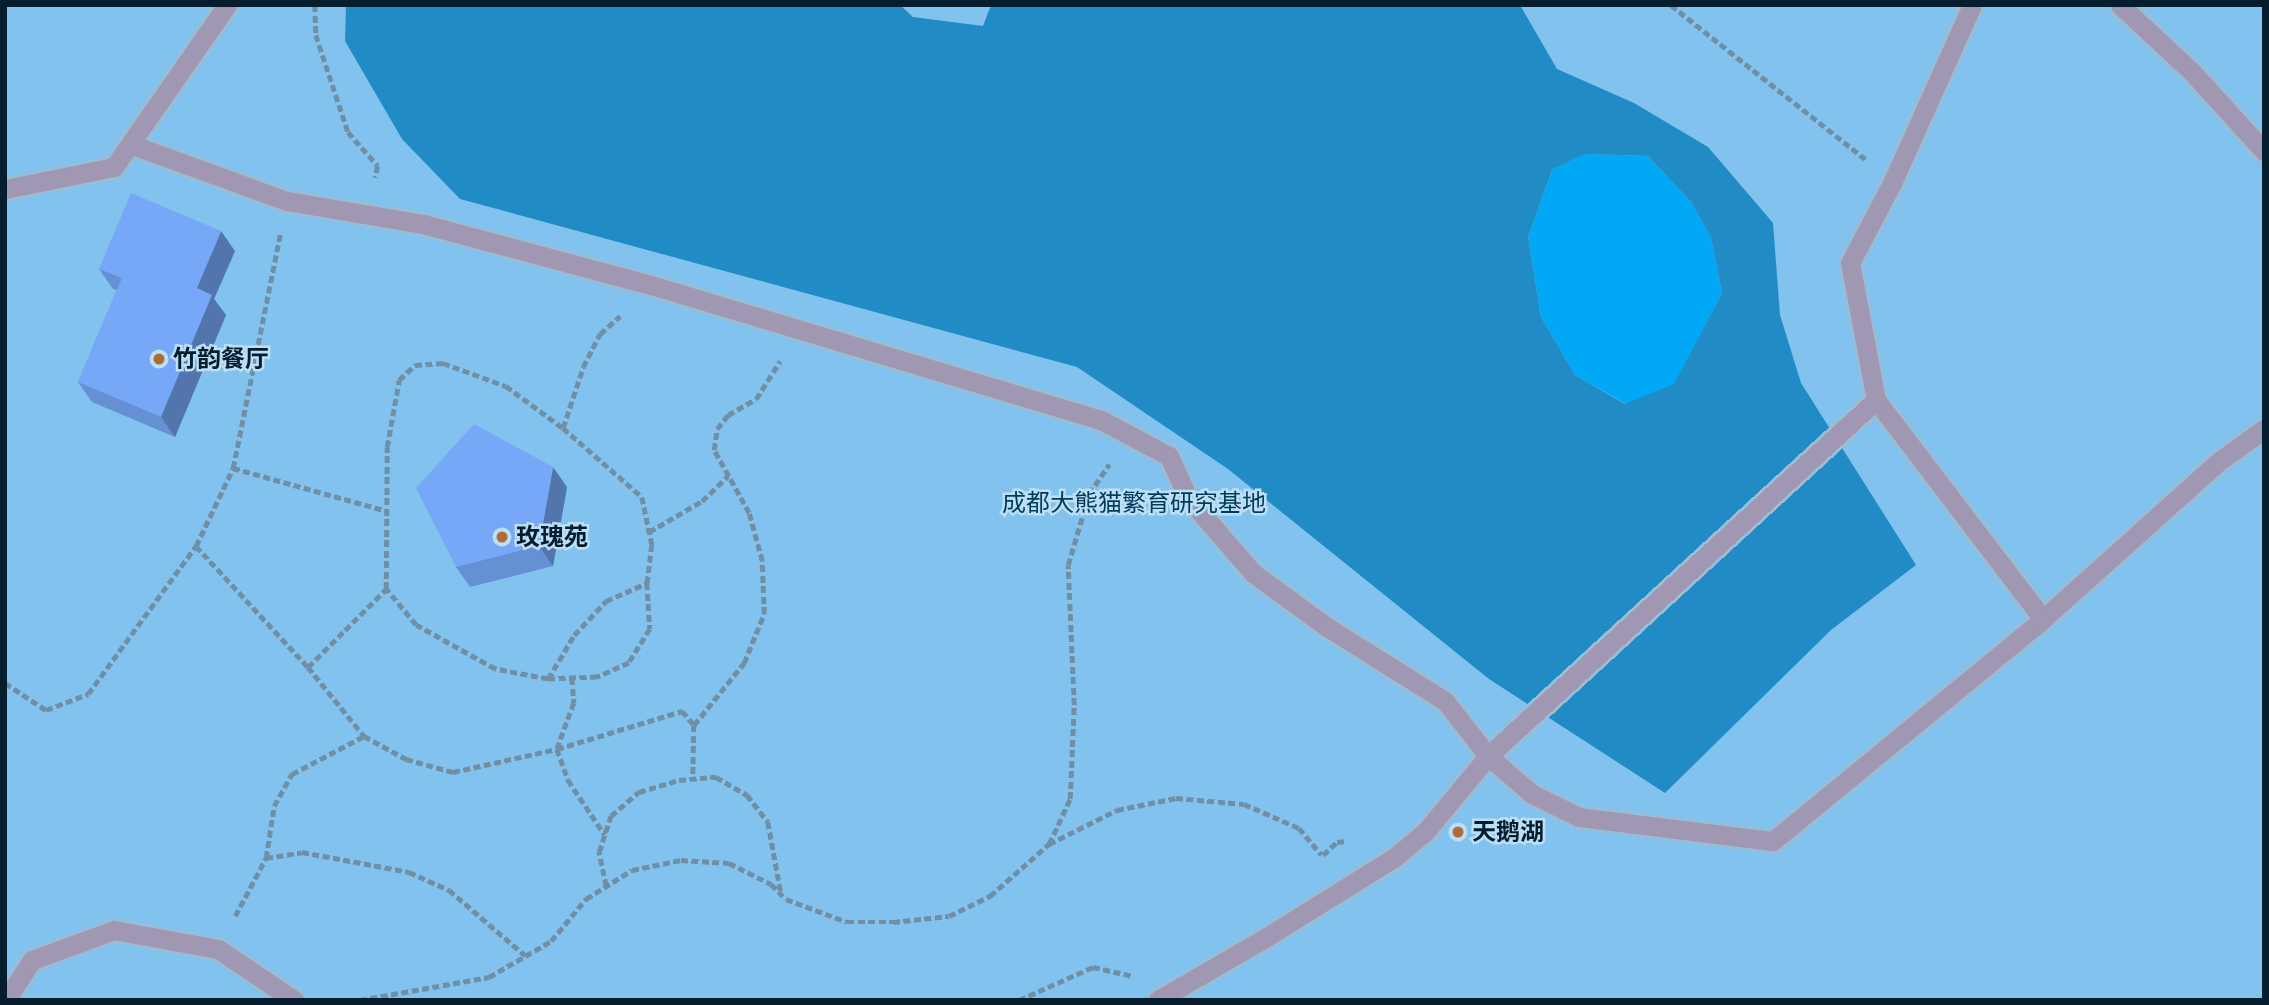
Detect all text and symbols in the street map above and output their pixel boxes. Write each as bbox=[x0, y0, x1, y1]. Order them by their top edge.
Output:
place label: 竹韵餐厅 bbox=[173, 345, 269, 373]
marker: 竹韵餐厅 bbox=[151, 351, 167, 367]
park label: 成都大熊猫繁育研究基地 bbox=[1002, 489, 1266, 517]
place label: 玫瑰苑 bbox=[516, 523, 588, 551]
marker: 玫瑰苑 bbox=[494, 529, 510, 545]
place label: 天鹅湖 bbox=[1472, 818, 1544, 846]
marker: 天鹅湖 bbox=[1450, 824, 1466, 840]

